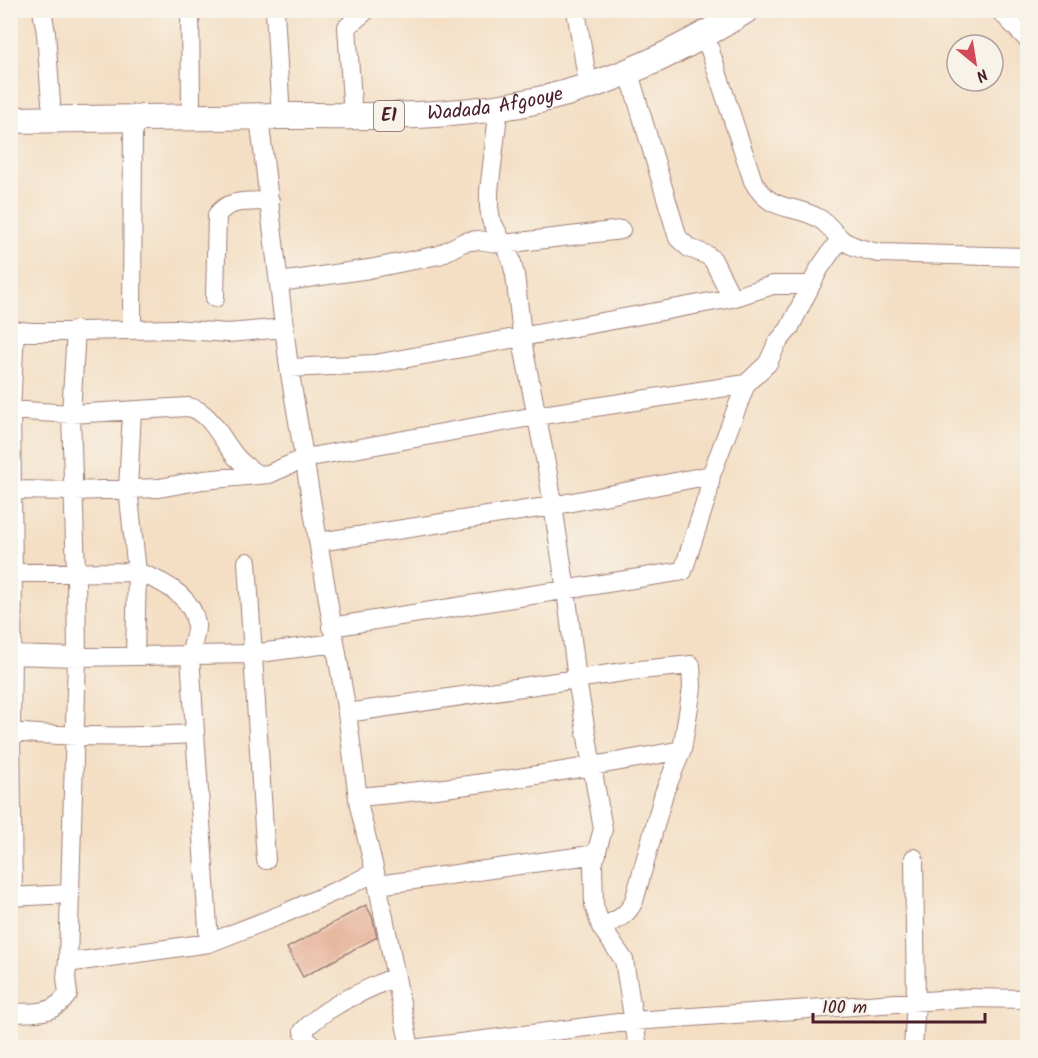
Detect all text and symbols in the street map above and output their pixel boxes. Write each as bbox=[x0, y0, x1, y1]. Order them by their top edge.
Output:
north arrow bbox=[945, 33, 1005, 93]
text: N bbox=[971, 61, 992, 88]
street label: Wadada Afgooye bbox=[426, 79, 567, 130]
road number: E1 bbox=[374, 101, 404, 131]
scale bar bbox=[813, 986, 986, 1024]
text: 100 m bbox=[822, 994, 867, 1023]

